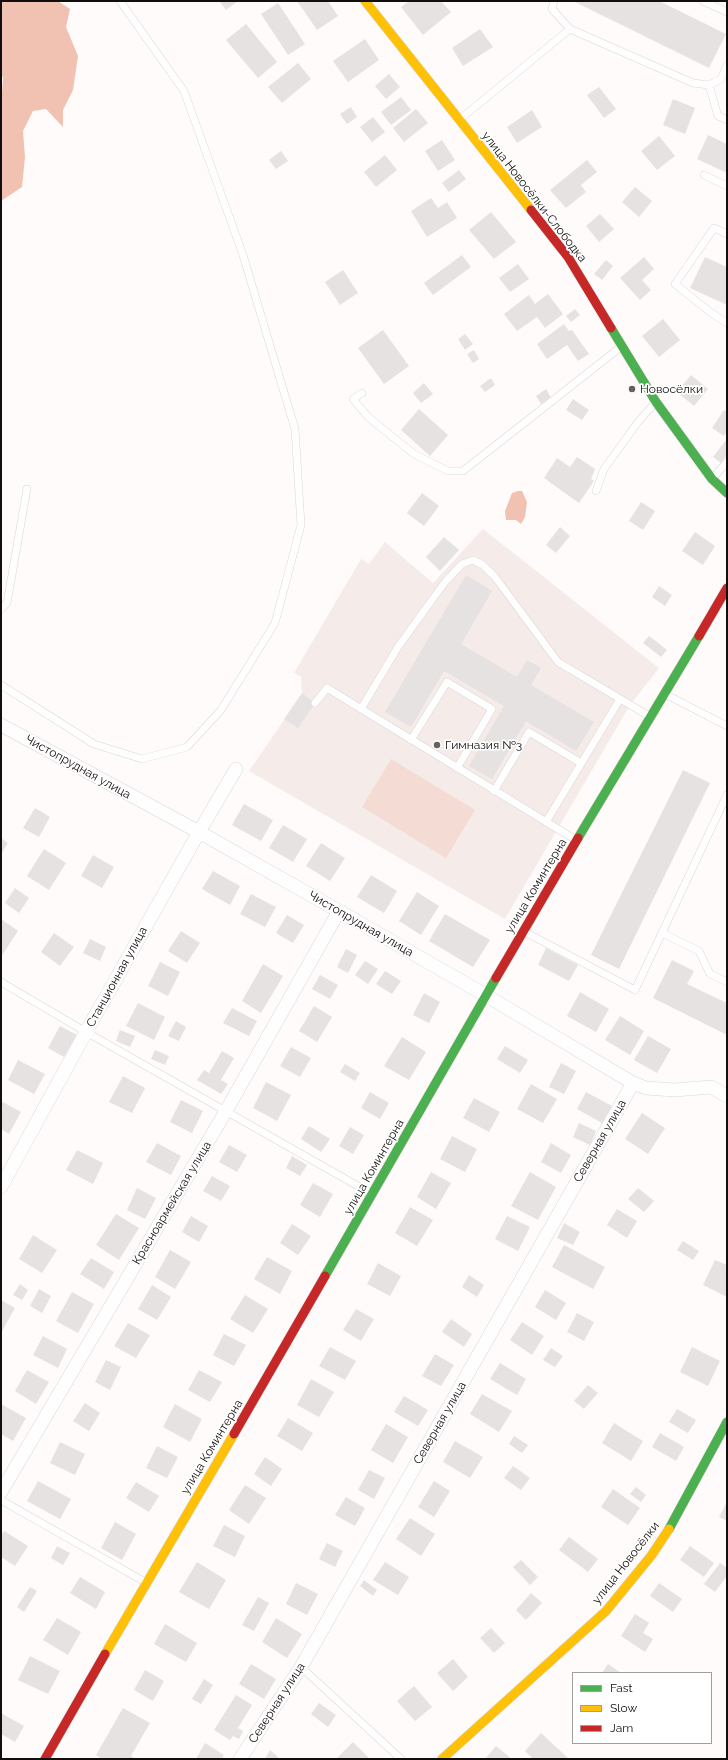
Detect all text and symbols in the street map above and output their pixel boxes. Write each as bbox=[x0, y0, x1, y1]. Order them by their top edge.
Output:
street label: улица Новосёлки-Слободка bbox=[479, 129, 589, 265]
place label: Новосёлки bbox=[640, 382, 703, 396]
marker: Новосёлки bbox=[627, 384, 637, 394]
street label: Чистопрудная улица bbox=[23, 732, 133, 802]
place label: Гимназия №3 bbox=[445, 738, 522, 752]
marker: Гимназия №3 bbox=[432, 740, 442, 750]
street label: улица Коминтерна bbox=[502, 836, 570, 936]
street label: Чистопрудная улица bbox=[306, 888, 416, 960]
street label: Станционная улица bbox=[83, 924, 151, 1030]
street label: Северная улица bbox=[571, 1097, 629, 1185]
street label: улица Коминтерна bbox=[341, 1117, 407, 1217]
street label: Красноармейская улица bbox=[129, 1139, 215, 1267]
street label: Северная улица bbox=[411, 1379, 469, 1467]
street label: улица Коминтерна bbox=[178, 1397, 246, 1497]
street label: улица Новосёлки bbox=[589, 1519, 663, 1607]
street label: Северная улица bbox=[246, 1660, 308, 1746]
legend bbox=[572, 1672, 712, 1744]
text: Fast bbox=[610, 1681, 633, 1695]
text: Slow bbox=[610, 1701, 637, 1715]
text: Jam bbox=[610, 1721, 633, 1735]

